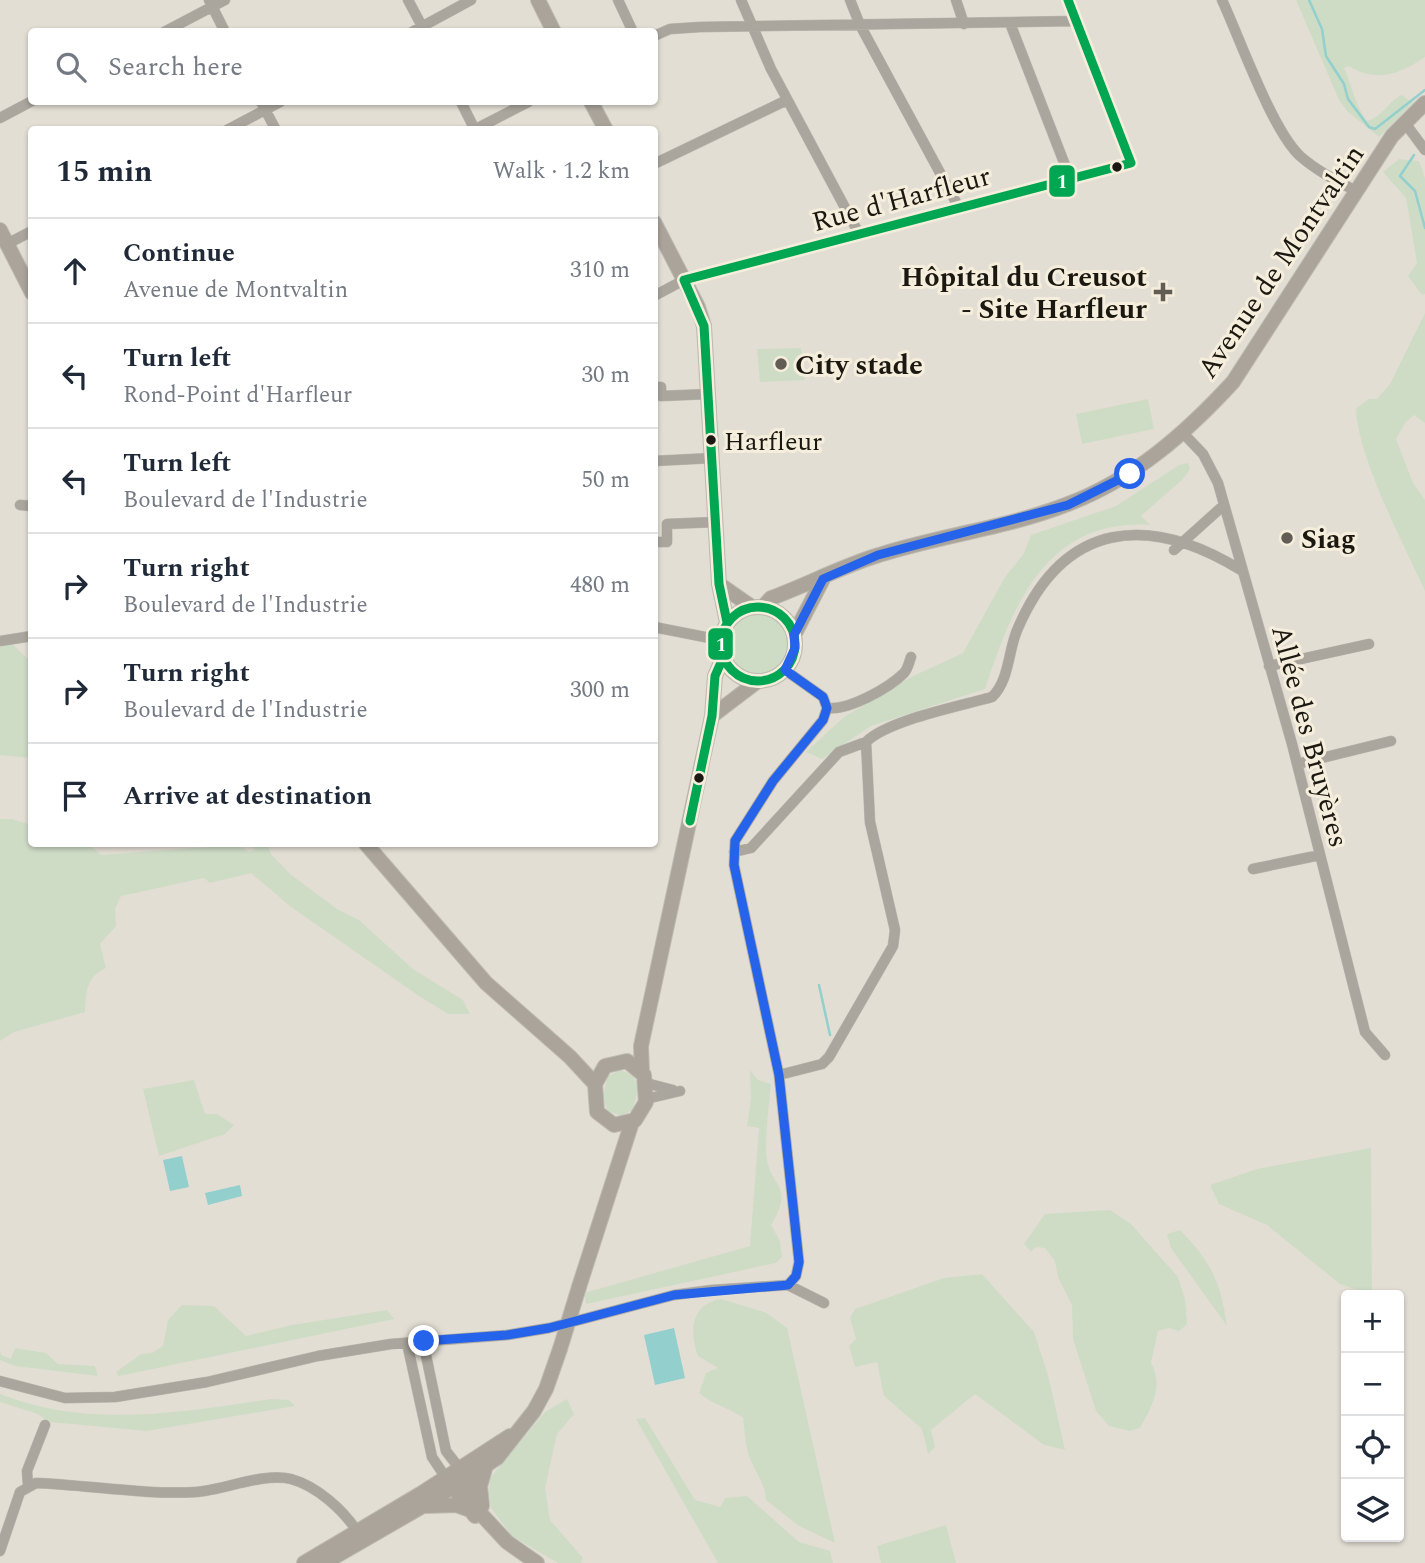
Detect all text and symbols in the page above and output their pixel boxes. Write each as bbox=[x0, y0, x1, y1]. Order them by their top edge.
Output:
search box bbox=[28, 28, 658, 105]
text: Search here bbox=[108, 47, 243, 87]
icon: search bbox=[52, 48, 90, 86]
street label: Avenue de Montvaltin bbox=[1187, 136, 1376, 387]
text: 15 min bbox=[56, 149, 153, 195]
text: Walk · 1.2 km bbox=[493, 154, 630, 189]
street label: Rue d'Harfleur bbox=[807, 155, 996, 244]
unlabelled marker bbox=[1110, 160, 1124, 174]
line badge: 1 bbox=[1048, 164, 1076, 198]
text: 1 bbox=[1057, 168, 1067, 197]
text: Continue bbox=[123, 233, 235, 273]
icon: ahead bbox=[56, 252, 94, 290]
text: 310 m bbox=[570, 253, 630, 288]
place label: Hôpital du Creusot - Site Harfleur bbox=[901, 256, 1147, 331]
text: Avenue de Montvaltin bbox=[123, 273, 348, 308]
marker: Hôpital du Creusot - Site Harfleur bbox=[1153, 282, 1173, 302]
text: Turn left bbox=[123, 338, 231, 378]
place label: City stade bbox=[795, 344, 923, 387]
marker: City stade bbox=[773, 356, 789, 372]
icon: left bbox=[56, 357, 94, 395]
text: 30 m bbox=[581, 358, 630, 393]
text: Rond-Point d'Harfleur bbox=[123, 378, 352, 413]
place label: Harfleur bbox=[724, 422, 822, 462]
marker: Harfleur bbox=[704, 433, 718, 447]
text: Turn left bbox=[123, 443, 231, 483]
route start bbox=[1114, 458, 1145, 489]
icon: left bbox=[56, 462, 94, 500]
text: 50 m bbox=[581, 463, 630, 498]
text: Boulevard de l'Industrie bbox=[123, 483, 368, 518]
place label: Siag bbox=[1301, 518, 1356, 561]
marker: Siag bbox=[1279, 530, 1295, 546]
text: Turn right bbox=[123, 548, 250, 588]
icon: right bbox=[56, 567, 94, 605]
text: 480 m bbox=[570, 568, 630, 603]
text: Boulevard de l'Industrie bbox=[123, 588, 368, 623]
street label: Allée des Bruyères bbox=[1259, 620, 1360, 852]
line badge: 1 bbox=[707, 627, 734, 661]
text: 1 bbox=[716, 631, 726, 660]
text: Turn right bbox=[123, 653, 250, 693]
icon: right bbox=[56, 672, 94, 710]
text: 300 m bbox=[570, 673, 630, 708]
text: Boulevard de l'Industrie bbox=[123, 693, 368, 728]
unlabelled marker bbox=[692, 771, 706, 785]
text: Arrive at destination bbox=[123, 776, 372, 816]
icon: arrive bbox=[56, 777, 94, 815]
map controls bbox=[1341, 1290, 1404, 1542]
button: + bbox=[1341, 1290, 1404, 1353]
route end bbox=[408, 1325, 439, 1356]
button: − bbox=[1341, 1353, 1404, 1416]
button: locate bbox=[1341, 1416, 1404, 1479]
button: layers bbox=[1341, 1479, 1404, 1542]

